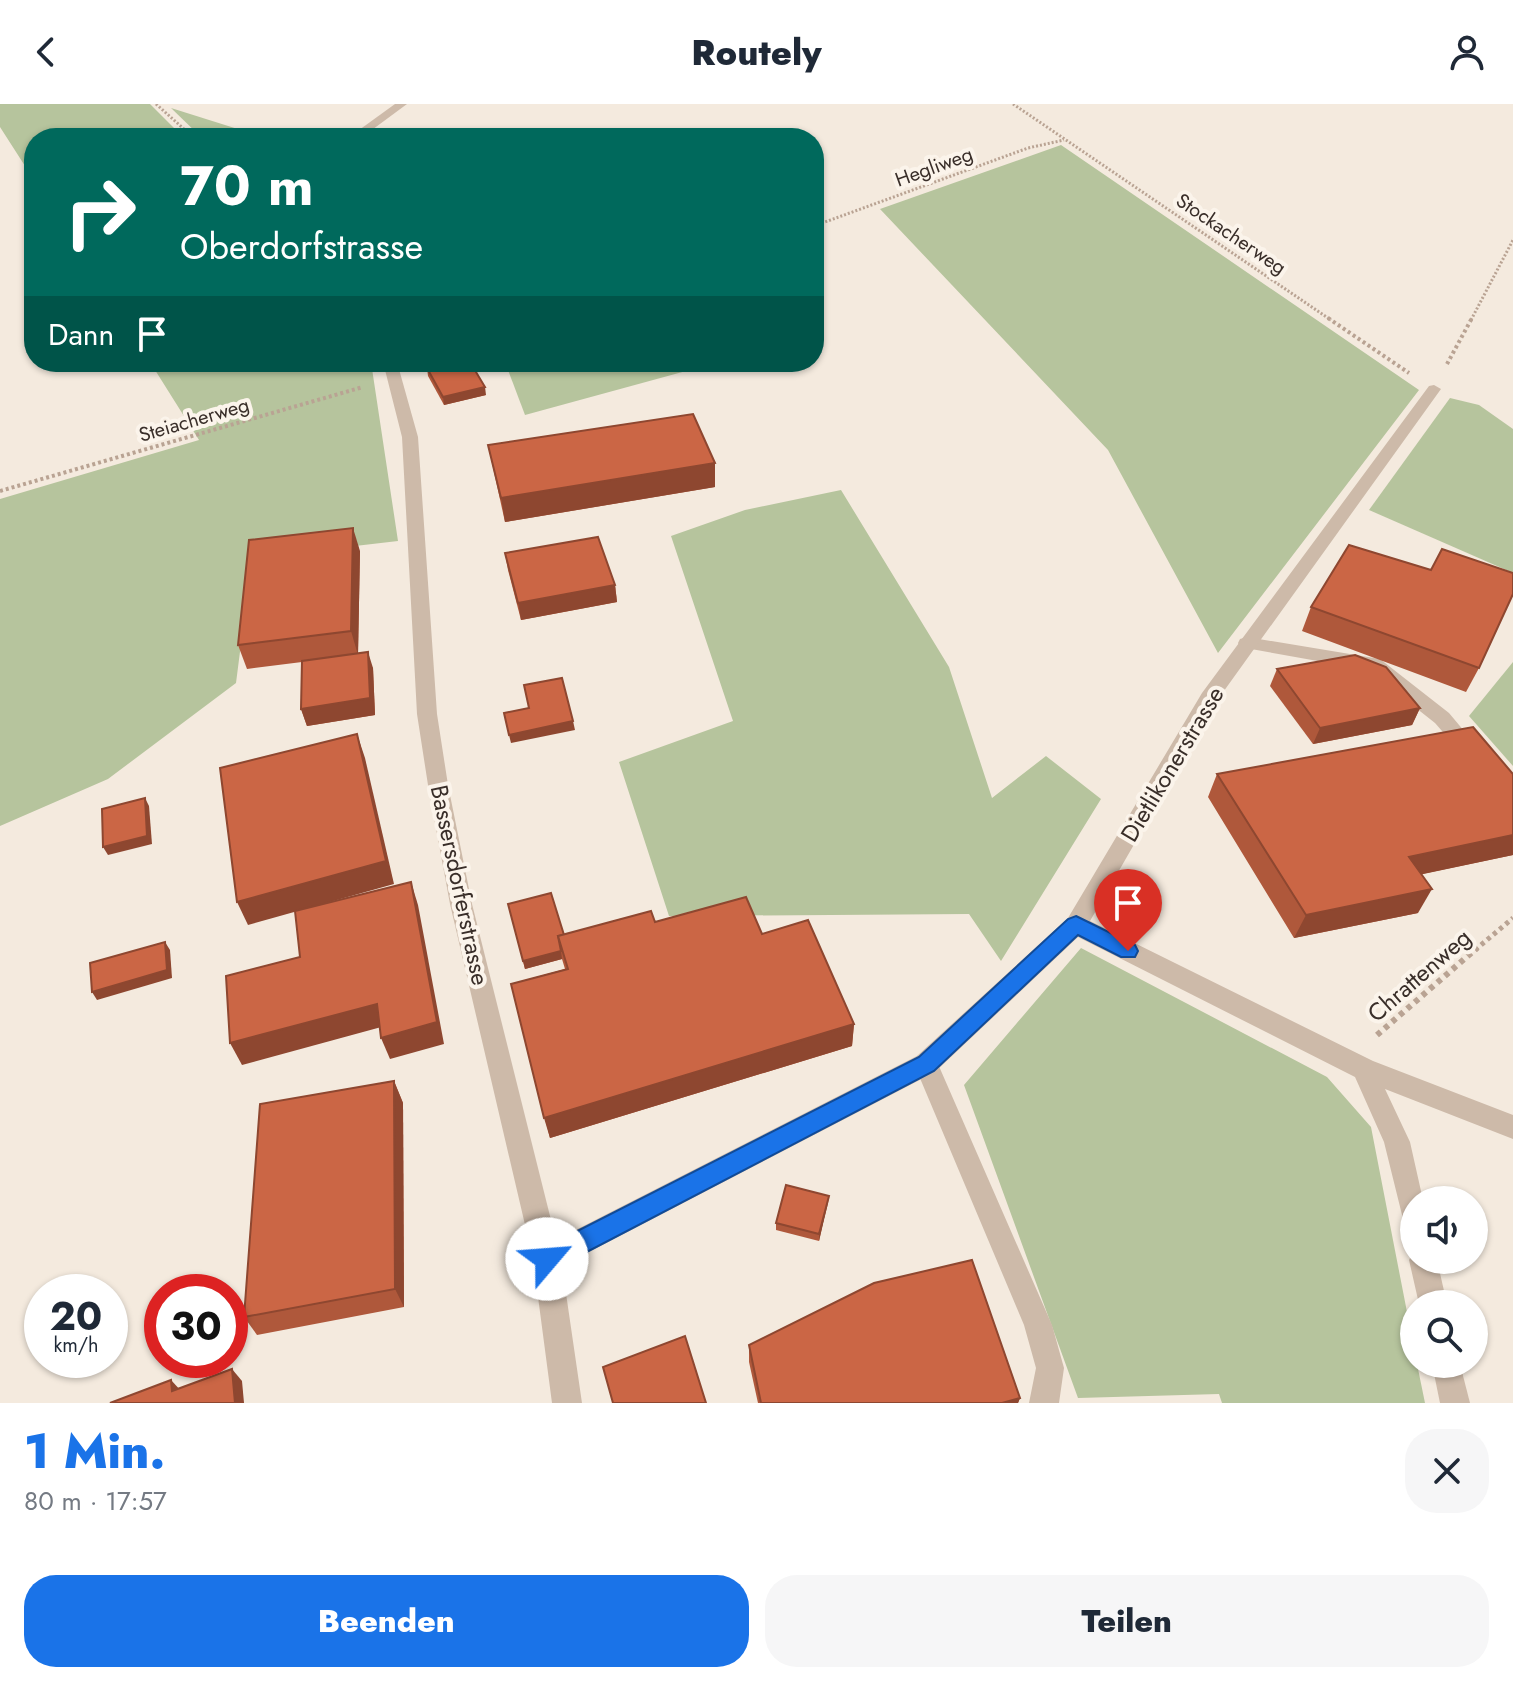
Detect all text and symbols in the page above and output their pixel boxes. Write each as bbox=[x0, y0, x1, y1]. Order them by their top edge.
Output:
text: Routely bbox=[691, 26, 822, 78]
icon: back bbox=[24, 30, 68, 74]
icon: person bbox=[1445, 30, 1489, 74]
street label: Hegliweg bbox=[891, 140, 977, 194]
text: 70 m bbox=[180, 145, 314, 226]
icon: right bbox=[48, 160, 152, 264]
street label: Stockacherweg bbox=[1170, 186, 1292, 282]
text: Oberdorfstrasse bbox=[180, 220, 423, 272]
icon: arrive bbox=[130, 312, 174, 356]
text: Dann bbox=[48, 313, 114, 356]
street label: Steiacherweg bbox=[135, 390, 253, 450]
street label: Dietlikonerstrasse bbox=[1112, 680, 1232, 848]
street label: Bassersdorferstrasse bbox=[422, 782, 498, 988]
pin bbox=[1094, 869, 1162, 951]
icon: arrive bbox=[1106, 881, 1150, 925]
street label: Chrattenweg bbox=[1360, 920, 1478, 1030]
map controls bbox=[1400, 1186, 1488, 1378]
button: sound bbox=[1400, 1186, 1488, 1274]
position arrow bbox=[505, 1217, 589, 1301]
speed limit sign: 30 bbox=[144, 1274, 248, 1378]
text: 20 bbox=[50, 1287, 102, 1345]
button: search bbox=[1400, 1290, 1488, 1378]
text: km/h bbox=[53, 1331, 99, 1360]
text: 1 Min. bbox=[24, 1417, 165, 1486]
button: close bbox=[1405, 1429, 1489, 1513]
text: 80 m · 17:57 bbox=[24, 1482, 167, 1520]
button: Beenden bbox=[24, 1575, 749, 1667]
button: Teilen bbox=[765, 1575, 1489, 1667]

